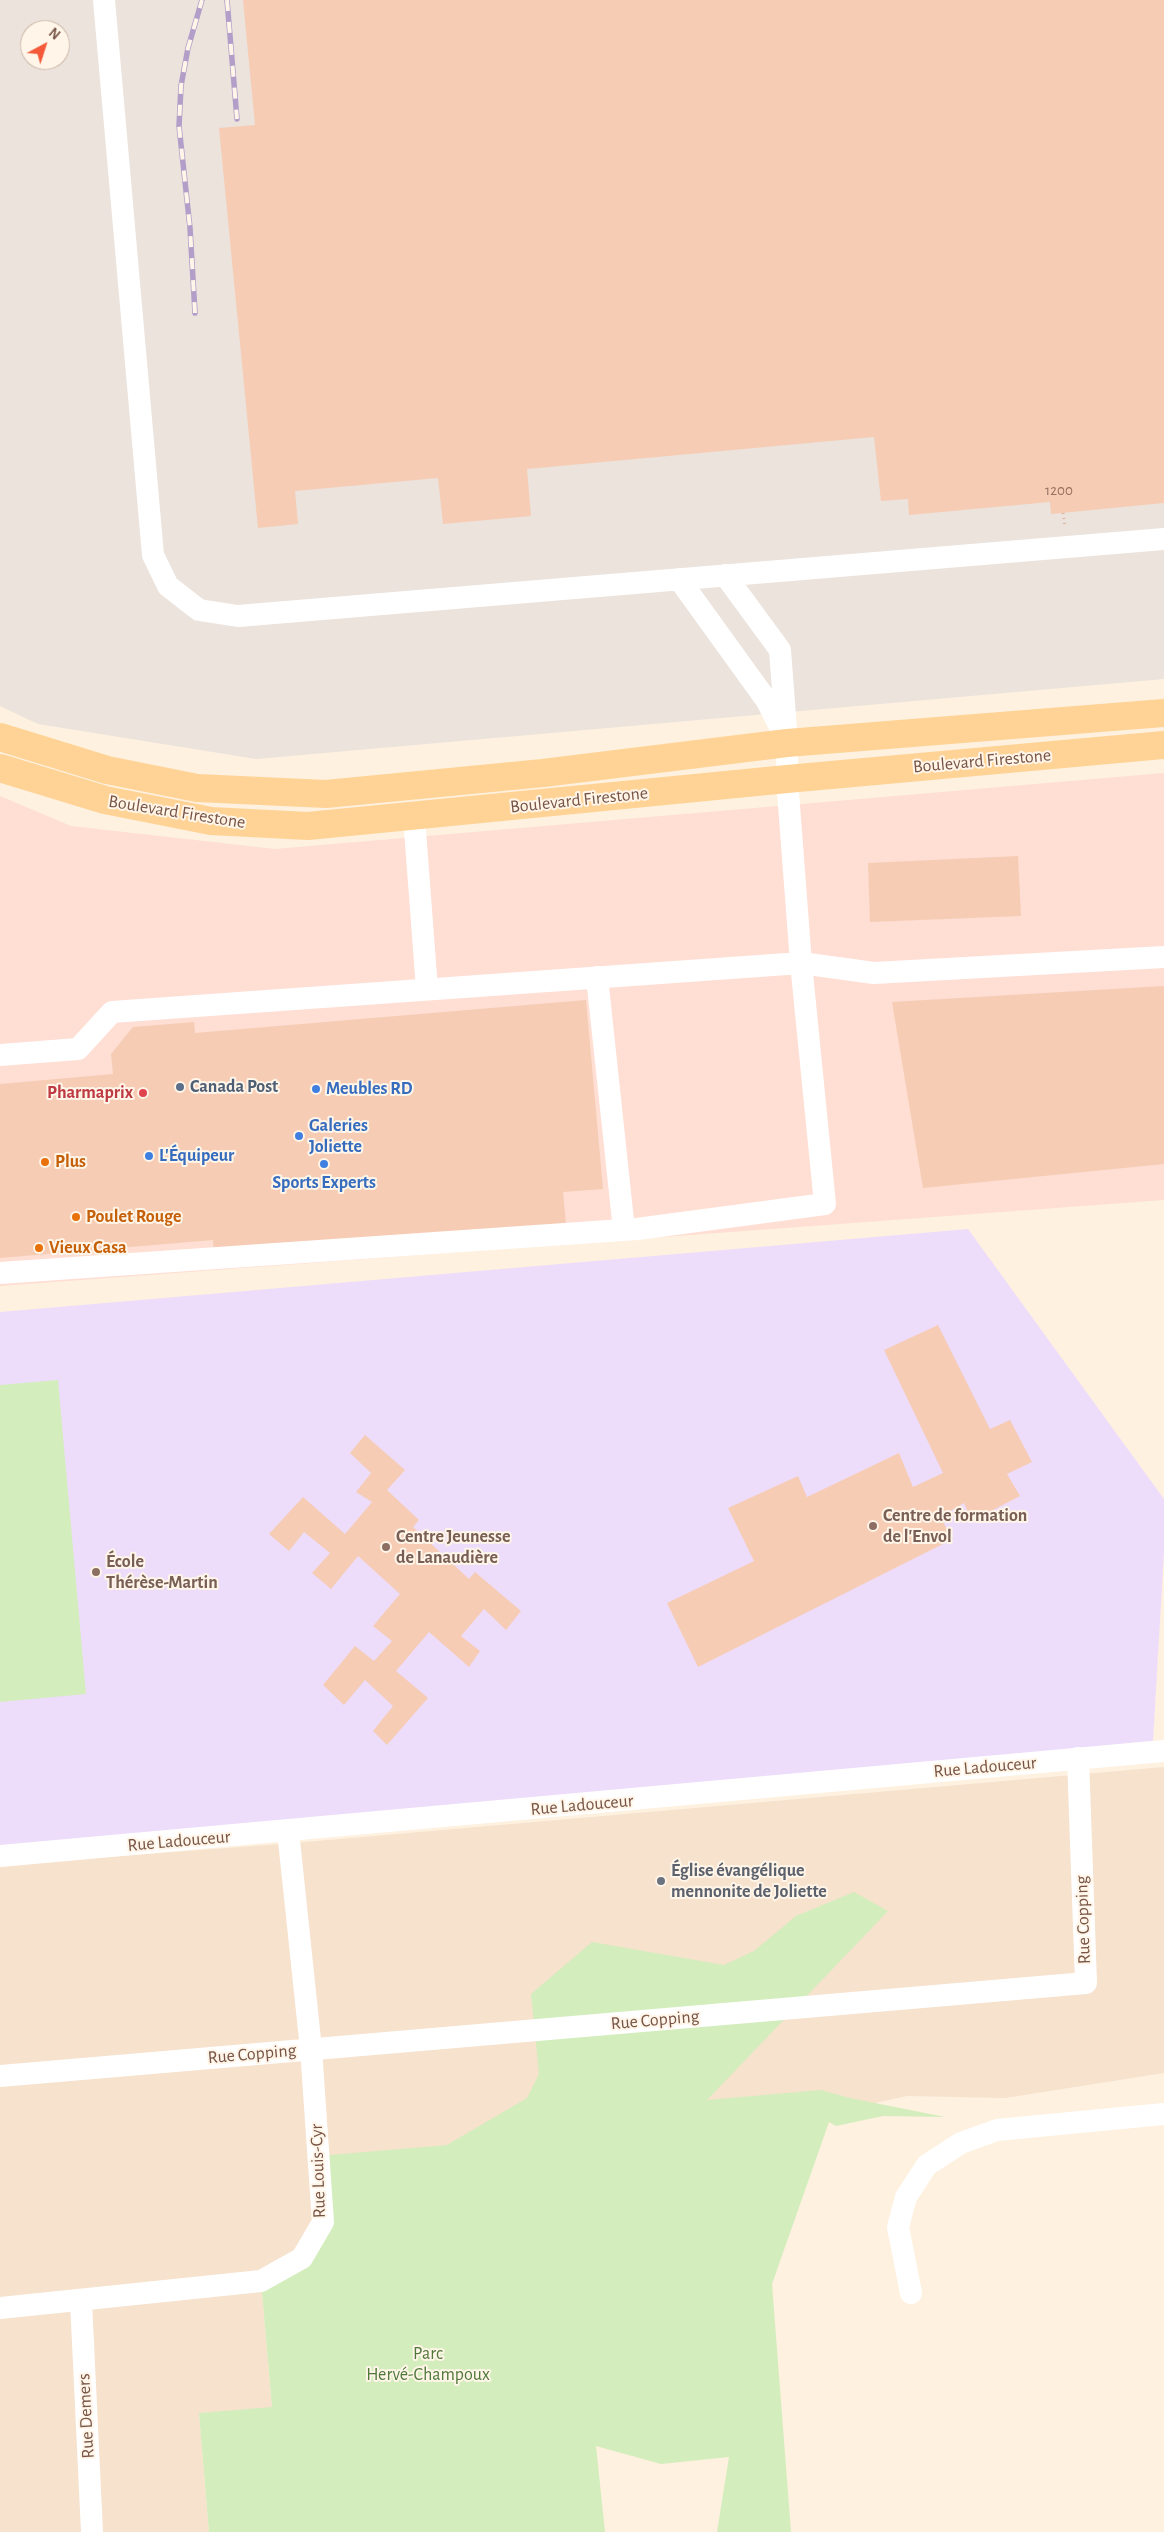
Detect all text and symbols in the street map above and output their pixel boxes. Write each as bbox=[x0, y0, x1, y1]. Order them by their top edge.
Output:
north arrow bbox=[20, 20, 70, 70]
text: N bbox=[46, 26, 62, 43]
house number: 1200 bbox=[1045, 481, 1073, 499]
street label: Boulevard Firestone bbox=[912, 744, 1052, 778]
street label: Boulevard Firestone bbox=[509, 782, 649, 818]
street label: Boulevard Firestone bbox=[107, 791, 247, 833]
place label: Canada Post bbox=[190, 1076, 278, 1098]
place label: Meubles RD bbox=[326, 1078, 413, 1100]
marker: Canada Post bbox=[174, 1081, 186, 1093]
place label: Pharmaprix bbox=[47, 1082, 133, 1104]
marker: Meubles RD bbox=[310, 1083, 322, 1095]
marker: Pharmaprix bbox=[137, 1087, 149, 1099]
place label: Galeries Joliette bbox=[309, 1115, 368, 1158]
marker: Galeries Joliette bbox=[293, 1130, 305, 1142]
place label: L'Équipeur bbox=[159, 1145, 234, 1167]
marker: L'Équipeur bbox=[143, 1150, 155, 1162]
place label: Plus bbox=[55, 1151, 86, 1173]
marker: Plus bbox=[39, 1156, 51, 1168]
marker: Sports Experts bbox=[318, 1158, 330, 1170]
place label: Sports Experts bbox=[272, 1172, 376, 1194]
place label: Poulet Rouge bbox=[86, 1206, 181, 1228]
marker: Poulet Rouge bbox=[70, 1211, 82, 1223]
place label: Vieux Casa bbox=[49, 1237, 127, 1259]
marker: Vieux Casa bbox=[33, 1242, 45, 1254]
place label: Centre de formation de l'Envol bbox=[883, 1505, 1027, 1548]
marker: Centre de formation de l'Envol bbox=[867, 1520, 879, 1532]
place label: Centre Jeunesse de Lanaudière bbox=[396, 1526, 510, 1568]
marker: Centre Jeunesse de Lanaudière bbox=[380, 1541, 392, 1553]
place label: École Thérèse-Martin bbox=[106, 1551, 218, 1594]
marker: École Thérèse-Martin bbox=[90, 1566, 102, 1578]
street label: Rue Ladouceur bbox=[933, 1752, 1037, 1782]
street label: Rue Ladouceur bbox=[530, 1790, 634, 1820]
street label: Rue Ladouceur bbox=[127, 1826, 231, 1856]
place label: Église évangélique mennonite de Joliette bbox=[671, 1860, 827, 1902]
marker: Église évangélique mennonite de Joliette bbox=[655, 1875, 667, 1887]
street label: Rue Copping bbox=[1071, 1875, 1095, 1965]
street label: Rue Copping bbox=[610, 2005, 700, 2035]
street label: Rue Copping bbox=[207, 2039, 297, 2069]
street label: Rue Louis-Cyr bbox=[306, 2123, 330, 2219]
park label: Parc Hervé-Champoux bbox=[366, 2343, 490, 2386]
street label: Rue Demers bbox=[73, 2373, 99, 2459]

